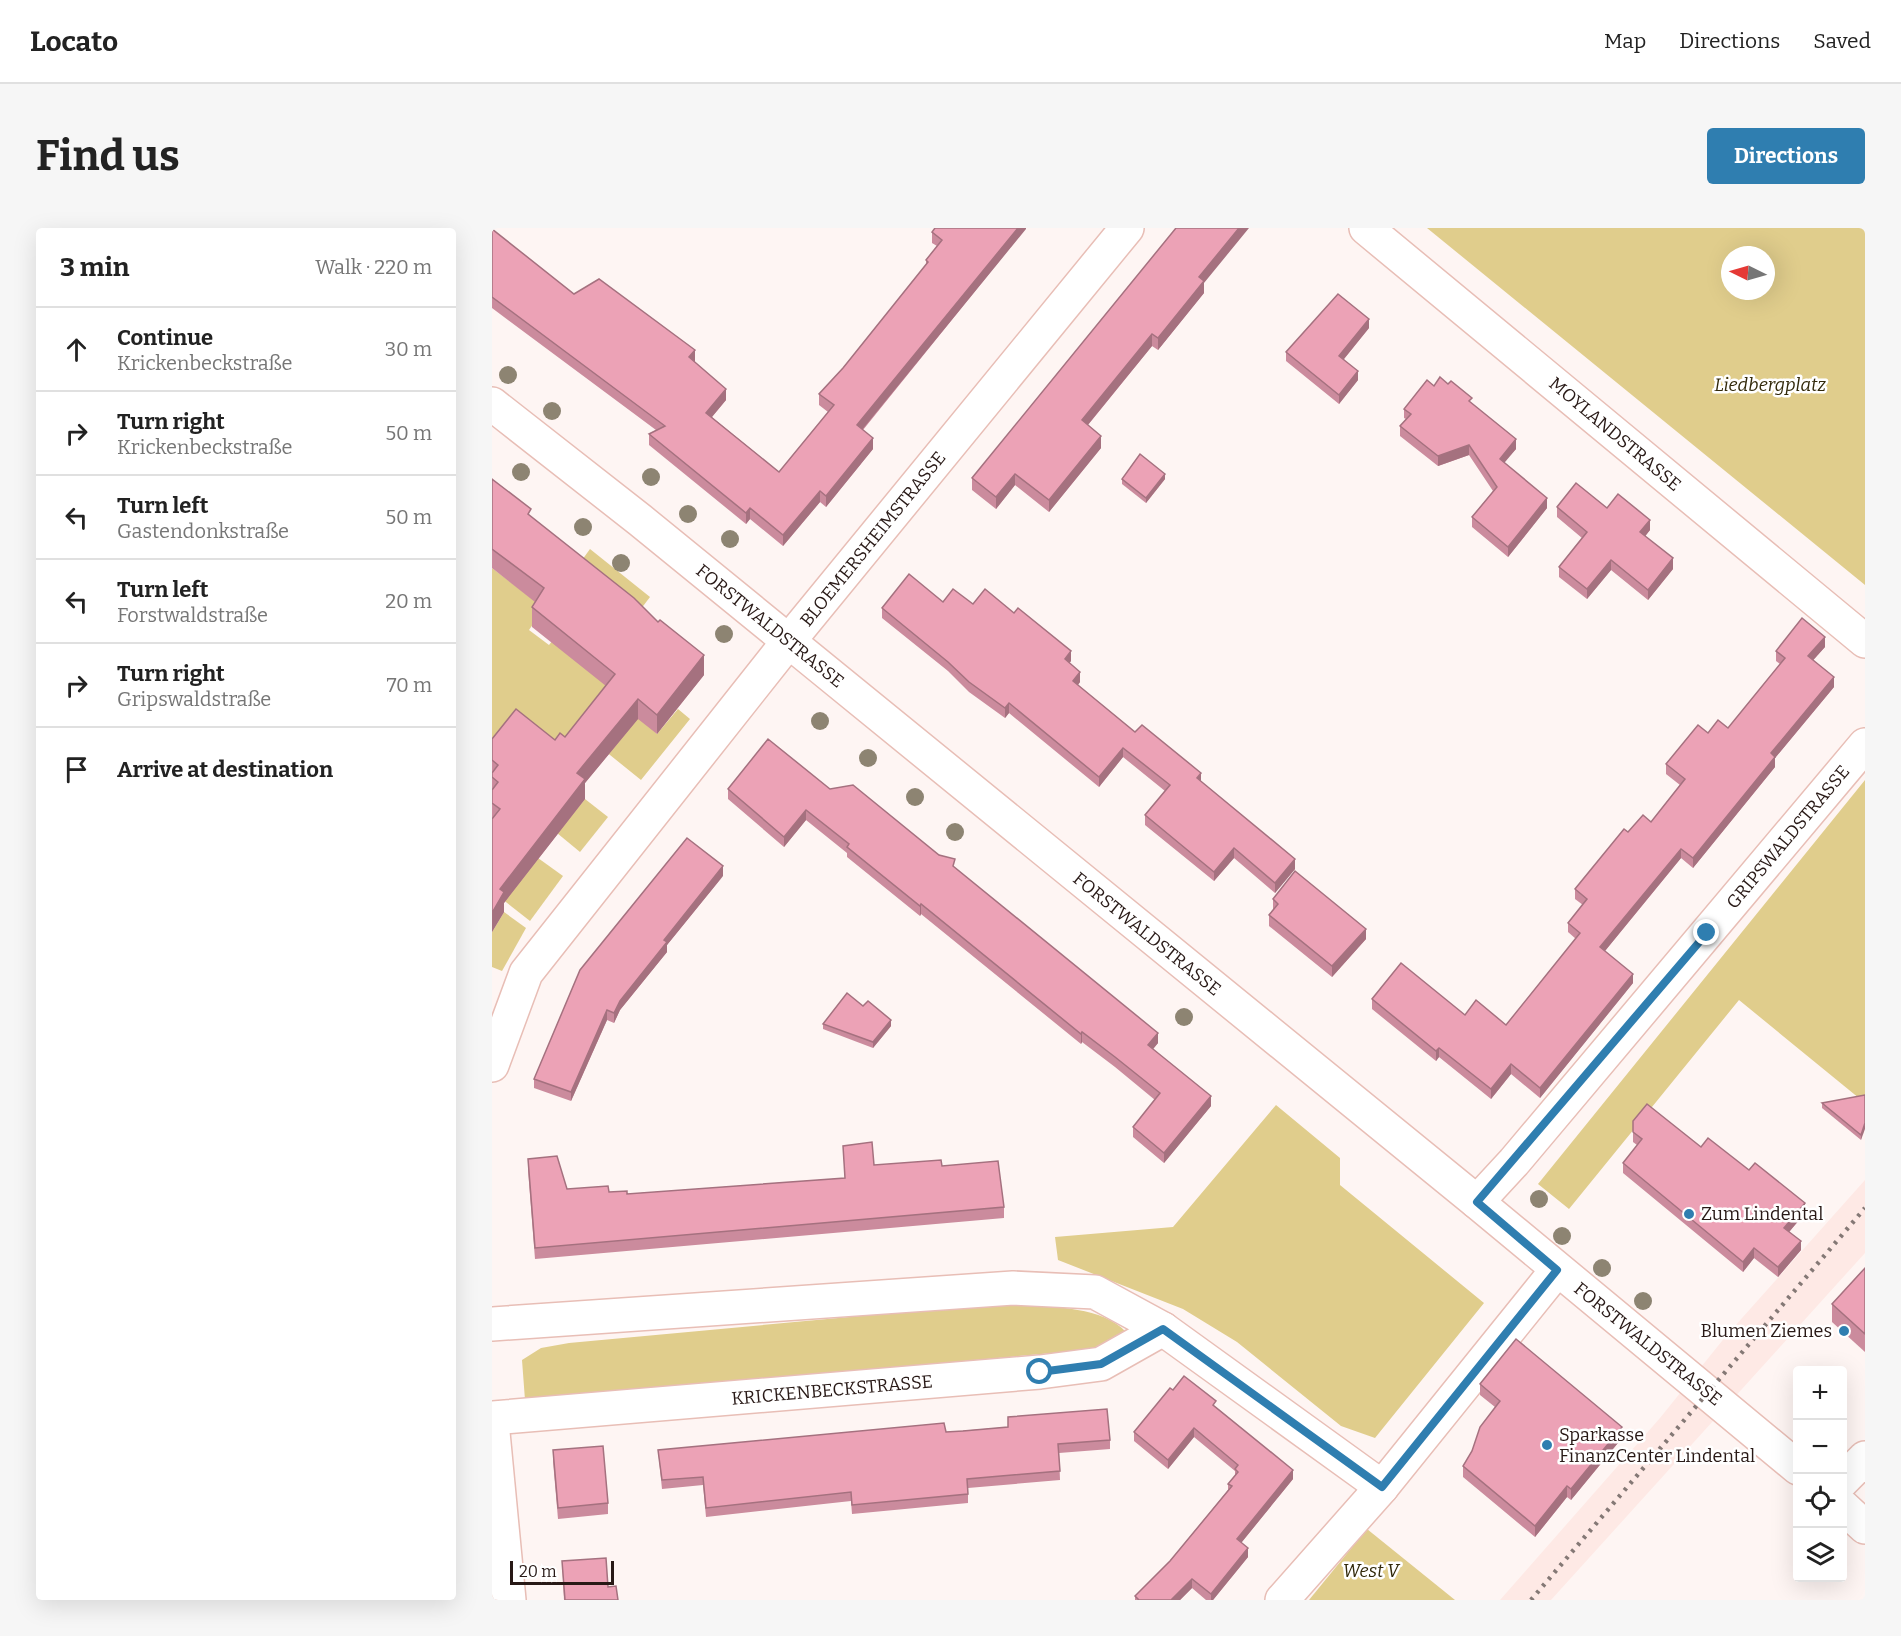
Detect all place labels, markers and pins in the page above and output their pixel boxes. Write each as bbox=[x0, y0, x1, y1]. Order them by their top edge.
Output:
place label: Zum Lindental bbox=[1701, 1203, 1823, 1225]
marker: Zum Lindental bbox=[1682, 1207, 1696, 1221]
place label: Blumen Ziemes bbox=[1701, 1320, 1832, 1342]
marker: Blumen Ziemes bbox=[1837, 1324, 1851, 1338]
place label: Sparkasse FinanzCenter Lindental bbox=[1559, 1424, 1755, 1467]
marker: Sparkasse FinanzCenter Lindental bbox=[1540, 1438, 1554, 1452]

